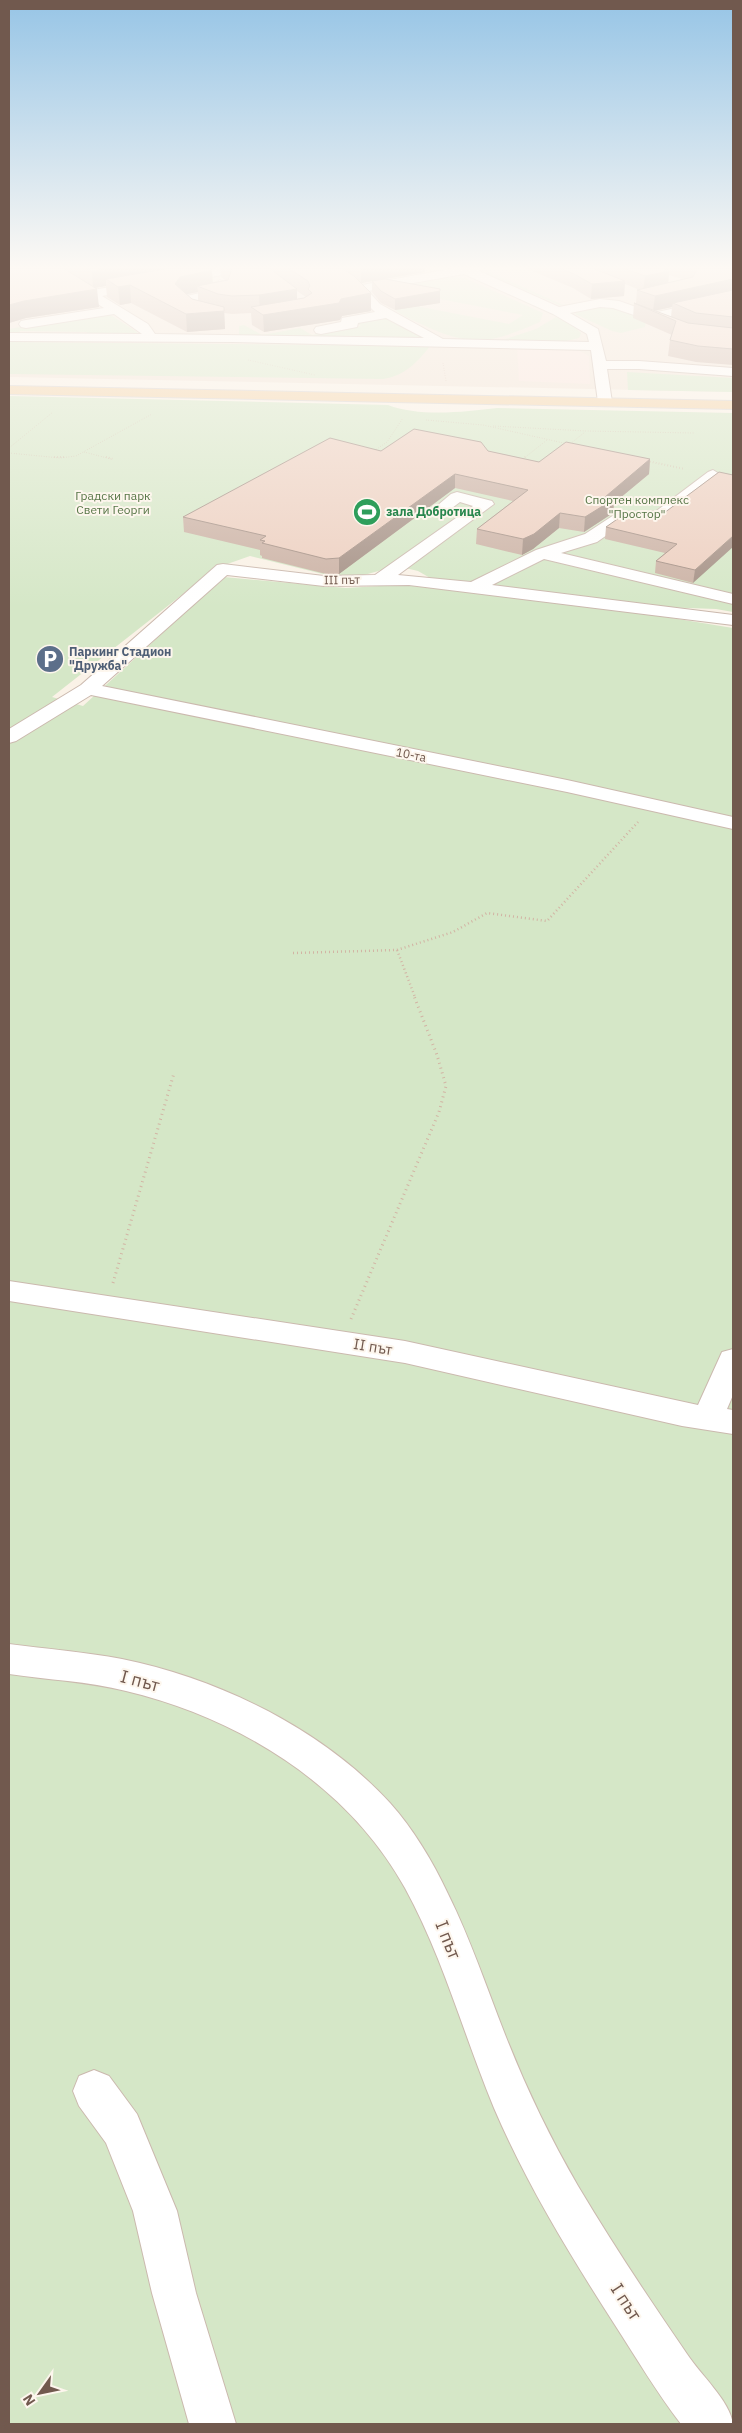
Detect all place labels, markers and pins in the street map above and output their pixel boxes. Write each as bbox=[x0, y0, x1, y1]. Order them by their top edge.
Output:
sports icon: зала Добротица bbox=[352, 497, 382, 527]
place label: зала Добротица bbox=[386, 504, 481, 519]
parking icon: Паркинг Стадион "Дружба" bbox=[35, 644, 65, 674]
place label: Паркинг Стадион "Дружба" bbox=[69, 644, 171, 673]

